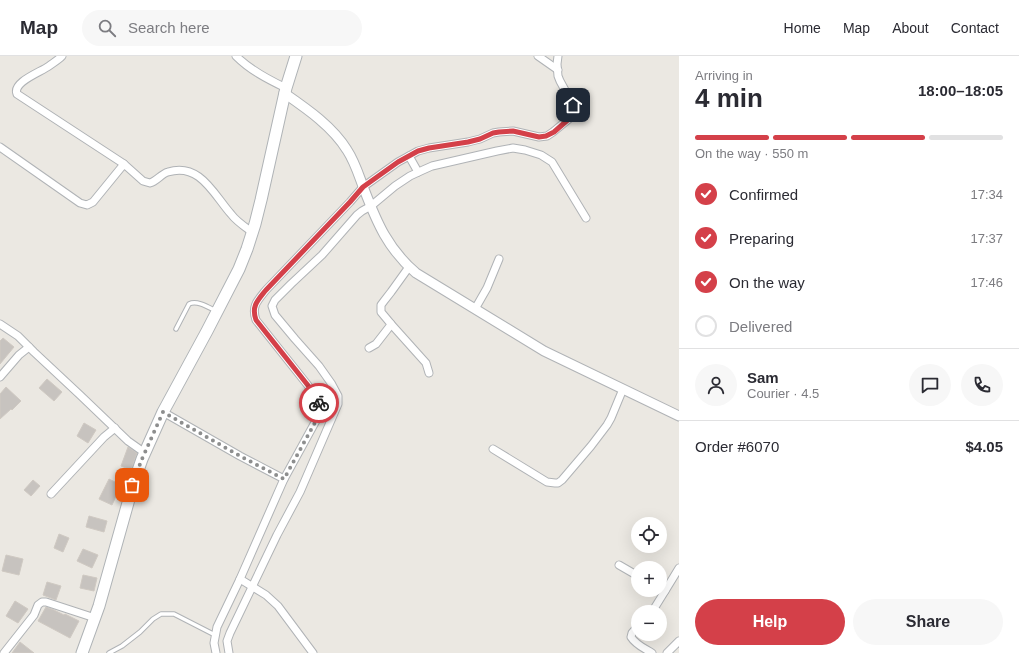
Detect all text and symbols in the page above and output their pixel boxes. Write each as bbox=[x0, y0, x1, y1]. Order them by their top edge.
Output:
search box bbox=[82, 10, 362, 46]
text: Map bbox=[20, 17, 58, 38]
icon: search bbox=[96, 17, 118, 39]
text: Search here bbox=[128, 19, 210, 36]
text: Home bbox=[784, 20, 821, 36]
text: Map bbox=[843, 20, 870, 36]
text: About bbox=[892, 20, 929, 36]
text: Contact bbox=[951, 20, 999, 36]
text: Arriving in bbox=[695, 68, 753, 83]
text: 18:00–18:05 bbox=[918, 82, 1003, 99]
text: 4 min bbox=[695, 83, 763, 113]
pin bbox=[556, 88, 590, 122]
icon: home bbox=[562, 94, 584, 116]
text: On the way · 550 m bbox=[695, 146, 808, 161]
icon: check bbox=[695, 183, 717, 205]
text: Confirmed bbox=[729, 186, 798, 203]
text: 17:34 bbox=[970, 187, 1003, 202]
icon: check bbox=[695, 227, 717, 249]
text: Preparing bbox=[729, 230, 794, 247]
text: 17:37 bbox=[970, 231, 1003, 246]
icon: check bbox=[695, 271, 717, 293]
text: On the way bbox=[729, 274, 805, 291]
text: 17:46 bbox=[970, 275, 1003, 290]
text: Delivered bbox=[729, 318, 792, 335]
button: person bbox=[695, 364, 737, 406]
button: chat bbox=[909, 364, 951, 406]
button: phone bbox=[961, 364, 1003, 406]
text: Sam bbox=[747, 369, 779, 386]
courier bbox=[299, 383, 339, 423]
text: Courier · 4.5 bbox=[747, 386, 819, 401]
icon: bike bbox=[308, 392, 330, 414]
text: Order #6070 bbox=[695, 438, 779, 455]
text: $4.05 bbox=[965, 438, 1003, 455]
pin bbox=[115, 468, 149, 502]
icon: bag bbox=[121, 474, 143, 496]
map controls bbox=[631, 517, 667, 641]
button: locate bbox=[631, 517, 667, 553]
button: + bbox=[631, 561, 667, 597]
button: Help bbox=[695, 599, 845, 645]
button: Share bbox=[853, 599, 1003, 645]
button: − bbox=[631, 605, 667, 641]

